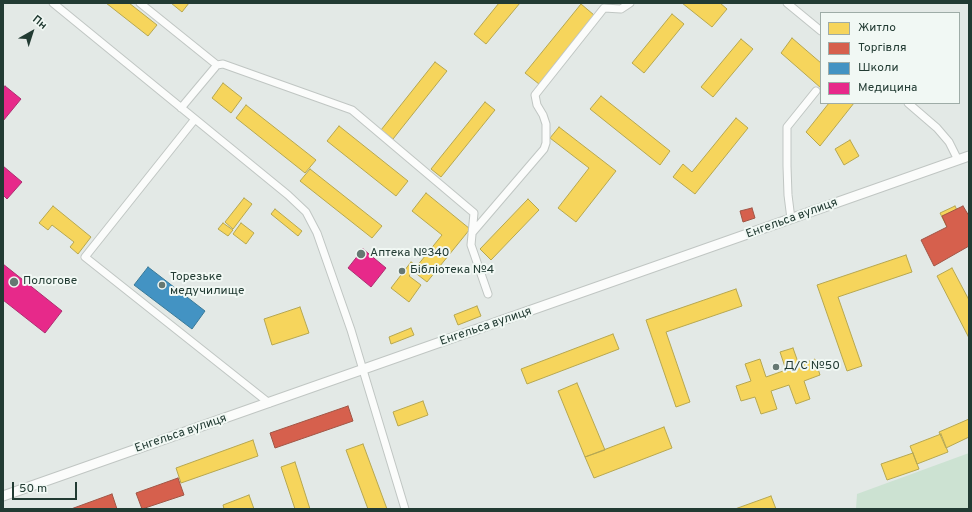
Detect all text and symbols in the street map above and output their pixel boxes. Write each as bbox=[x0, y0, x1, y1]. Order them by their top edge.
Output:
north arrow bbox=[12, 12, 52, 52]
legend bbox=[820, 12, 960, 104]
text: Пн bbox=[29, 13, 50, 33]
text: Житло bbox=[858, 20, 896, 36]
text: Торгівля bbox=[858, 40, 906, 56]
text: Школи bbox=[858, 60, 899, 76]
text: Медицина bbox=[858, 80, 917, 96]
street label: Енгельса вулиця bbox=[744, 196, 840, 242]
place label: Аптека №340 bbox=[370, 247, 450, 261]
marker: Аптека №340 bbox=[355, 248, 367, 260]
place label: Бібліотека №4 bbox=[410, 264, 494, 278]
marker: Бібліотека №4 bbox=[397, 266, 407, 276]
place label: Торезьке медучилище bbox=[170, 271, 244, 299]
place label: Пологове bbox=[23, 275, 77, 289]
marker: Пологове bbox=[8, 276, 20, 288]
marker: Торезьке медучилище bbox=[157, 280, 167, 290]
street label: Енгельса вулиця bbox=[438, 305, 534, 349]
place label: Д/С №50 bbox=[784, 360, 840, 374]
marker: Д/С №50 bbox=[771, 362, 781, 372]
street label: Енгельса вулиця bbox=[133, 412, 229, 456]
scale bar bbox=[14, 474, 79, 500]
text: 50 m bbox=[19, 481, 47, 497]

